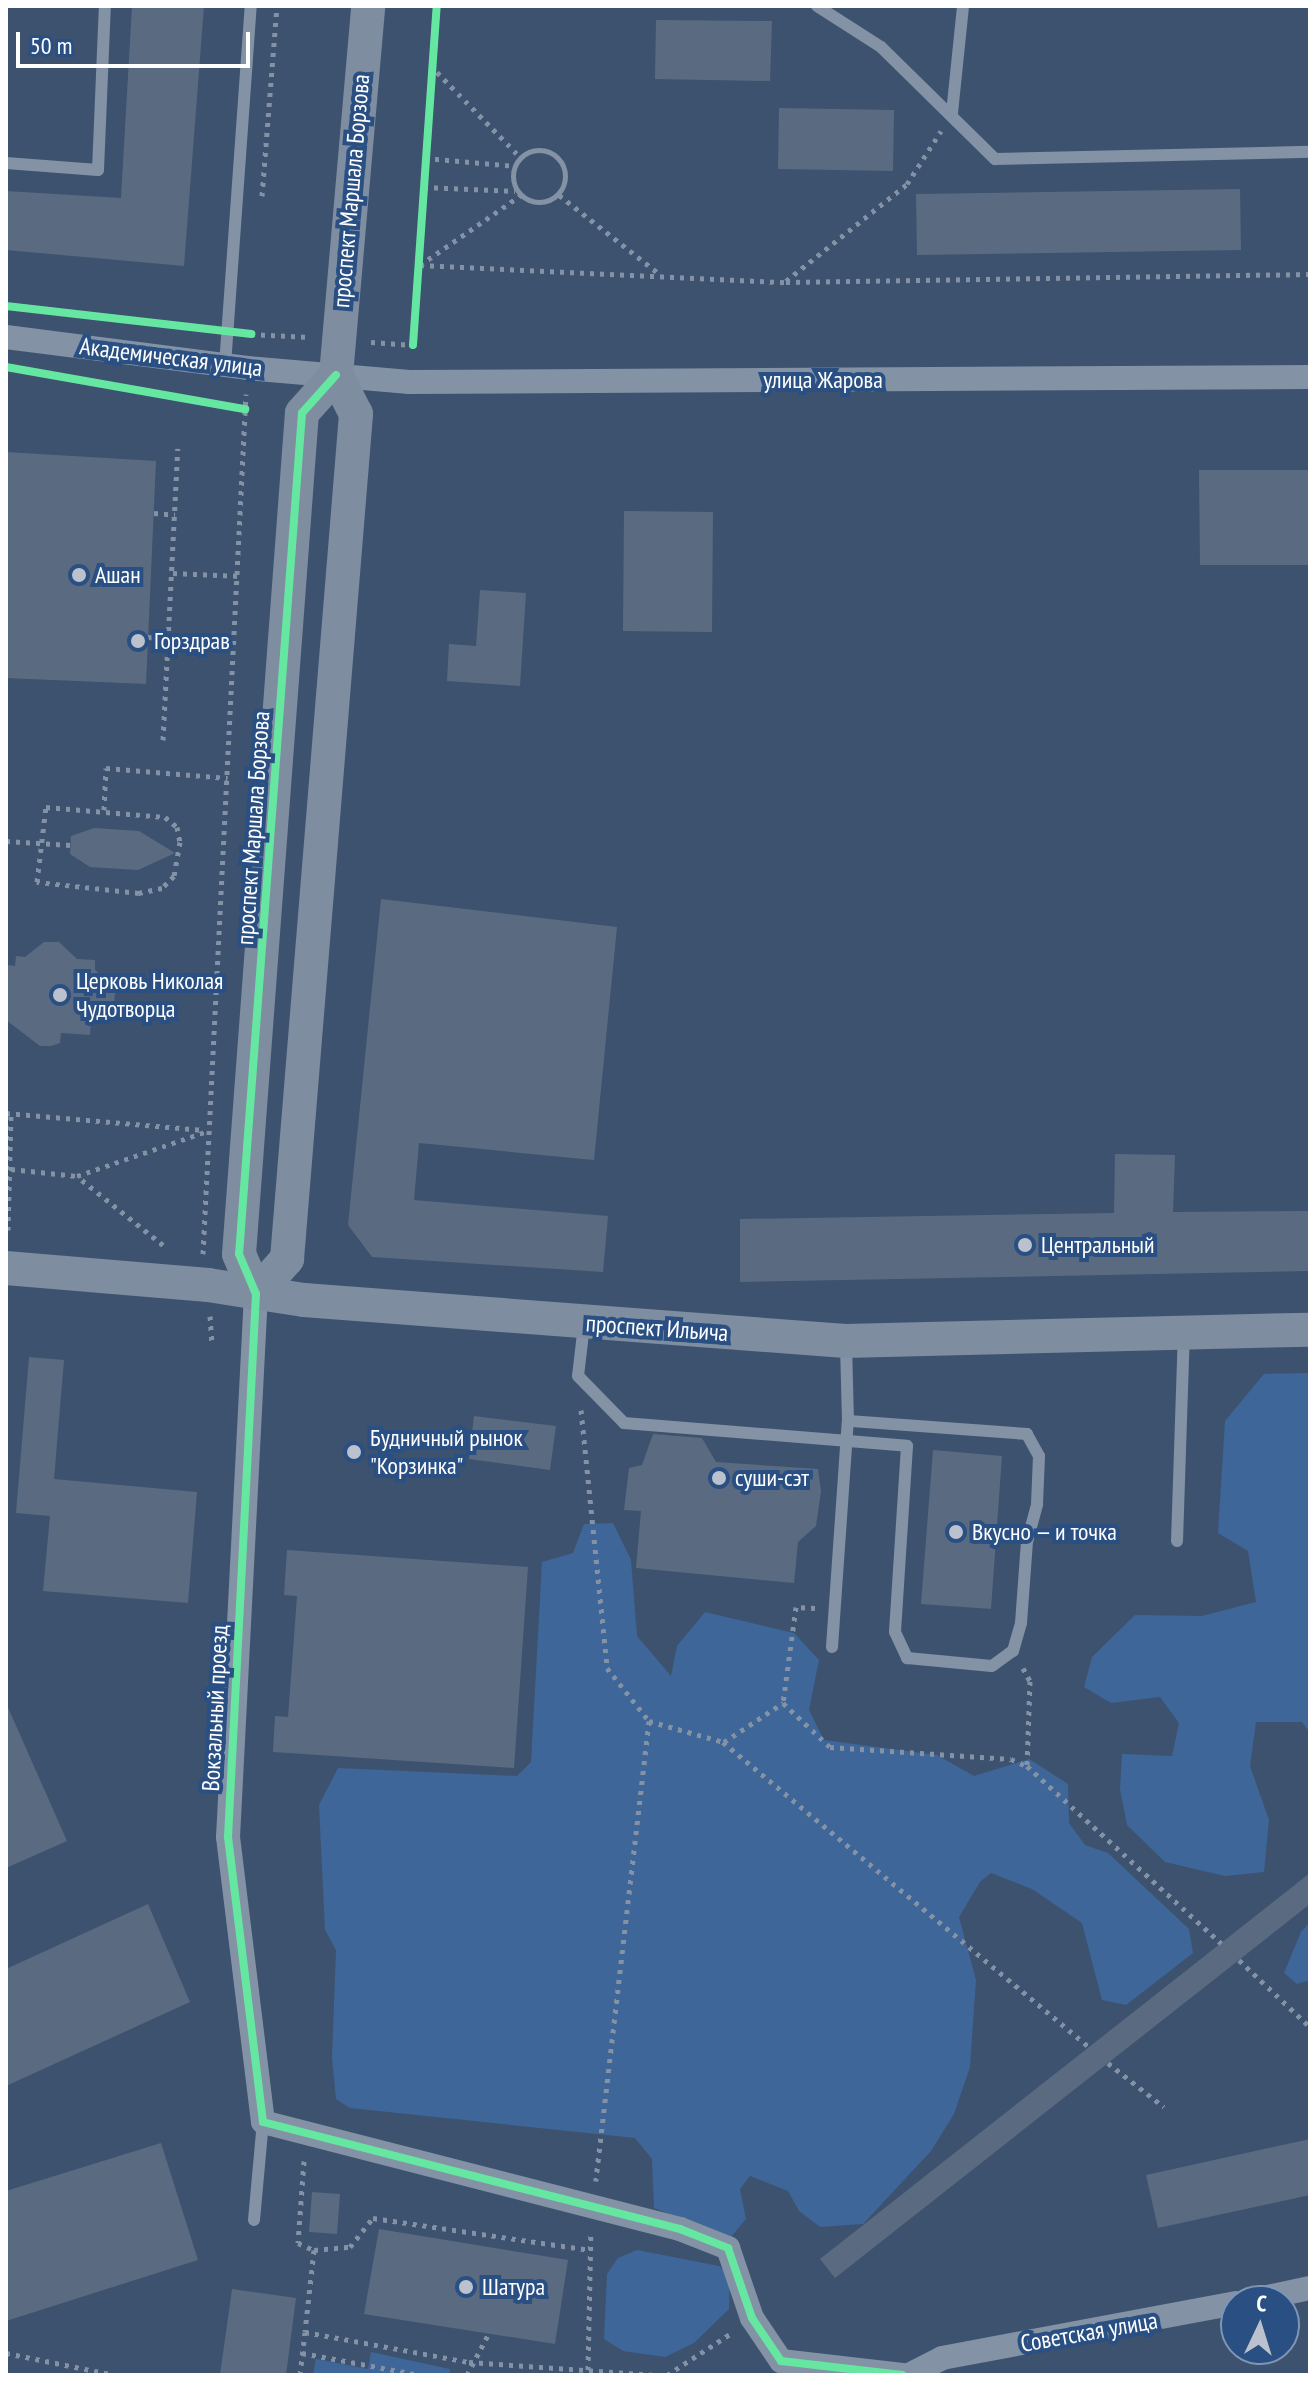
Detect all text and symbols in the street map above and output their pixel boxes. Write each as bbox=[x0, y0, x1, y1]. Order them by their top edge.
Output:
scale bar bbox=[20, 16, 254, 66]
text: 50 m bbox=[30, 30, 72, 61]
street label: проспект Маршала Борзова bbox=[326, 73, 376, 309]
street label: Академическая улица bbox=[78, 331, 264, 383]
street label: улица Жарова bbox=[763, 366, 883, 394]
place label: Ашан bbox=[95, 561, 141, 589]
marker: Ашан bbox=[70, 566, 88, 584]
place label: Горздрав bbox=[154, 627, 230, 655]
marker: Горздрав bbox=[129, 632, 147, 650]
street label: проспект Маршала Борзова bbox=[230, 710, 276, 946]
place label: Церковь Николая Чудотворца bbox=[76, 967, 224, 1023]
marker: Церковь Николая Чудотворца bbox=[51, 986, 69, 1004]
place label: Центральный bbox=[1041, 1231, 1155, 1259]
marker: Центральный bbox=[1016, 1236, 1034, 1254]
street label: проспект Ильича bbox=[584, 1309, 730, 1347]
place label: Будничный рынок "Корзинка" bbox=[370, 1424, 523, 1480]
marker: Будничный рынок "Корзинка" bbox=[345, 1443, 363, 1461]
place label: суши-сэт bbox=[735, 1464, 809, 1492]
marker: суши-сэт bbox=[710, 1469, 728, 1487]
place label: Вкусно — и точка bbox=[972, 1518, 1119, 1546]
marker: Вкусно — и точка bbox=[947, 1523, 965, 1541]
street label: Вокзальный проезд bbox=[196, 1624, 234, 1792]
place label: Шатура bbox=[482, 2273, 545, 2301]
marker: Шатура bbox=[457, 2278, 475, 2296]
north arrow bbox=[1220, 2285, 1300, 2365]
text: С bbox=[1256, 2289, 1268, 2317]
street label: Советская улица bbox=[1018, 2306, 1160, 2358]

